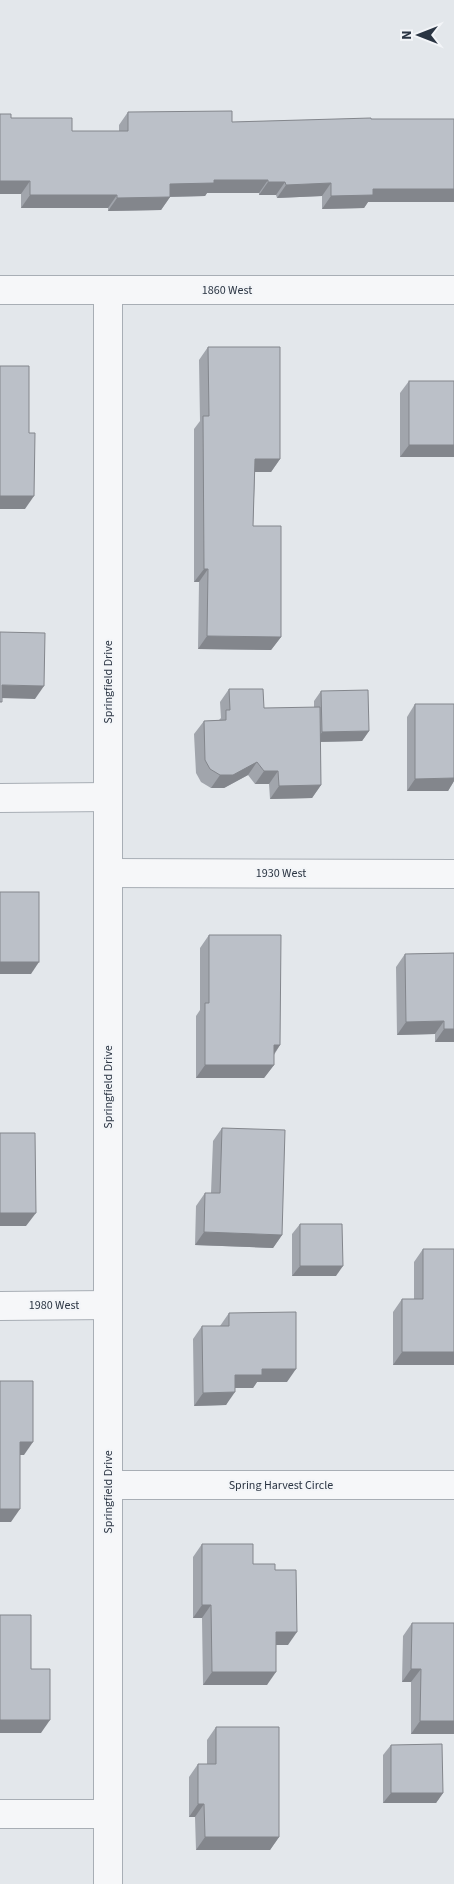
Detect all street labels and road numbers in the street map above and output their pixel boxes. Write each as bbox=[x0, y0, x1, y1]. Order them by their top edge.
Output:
street label: 1860 West bbox=[202, 282, 252, 299]
street label: Springfield Drive bbox=[100, 640, 117, 724]
street label: 1930 West bbox=[256, 865, 306, 882]
street label: Springfield Drive bbox=[100, 1045, 117, 1129]
street label: 1980 West bbox=[29, 1297, 79, 1314]
street label: Springfield Drive bbox=[100, 1450, 117, 1534]
street label: Spring Harvest Circle bbox=[229, 1477, 333, 1494]

